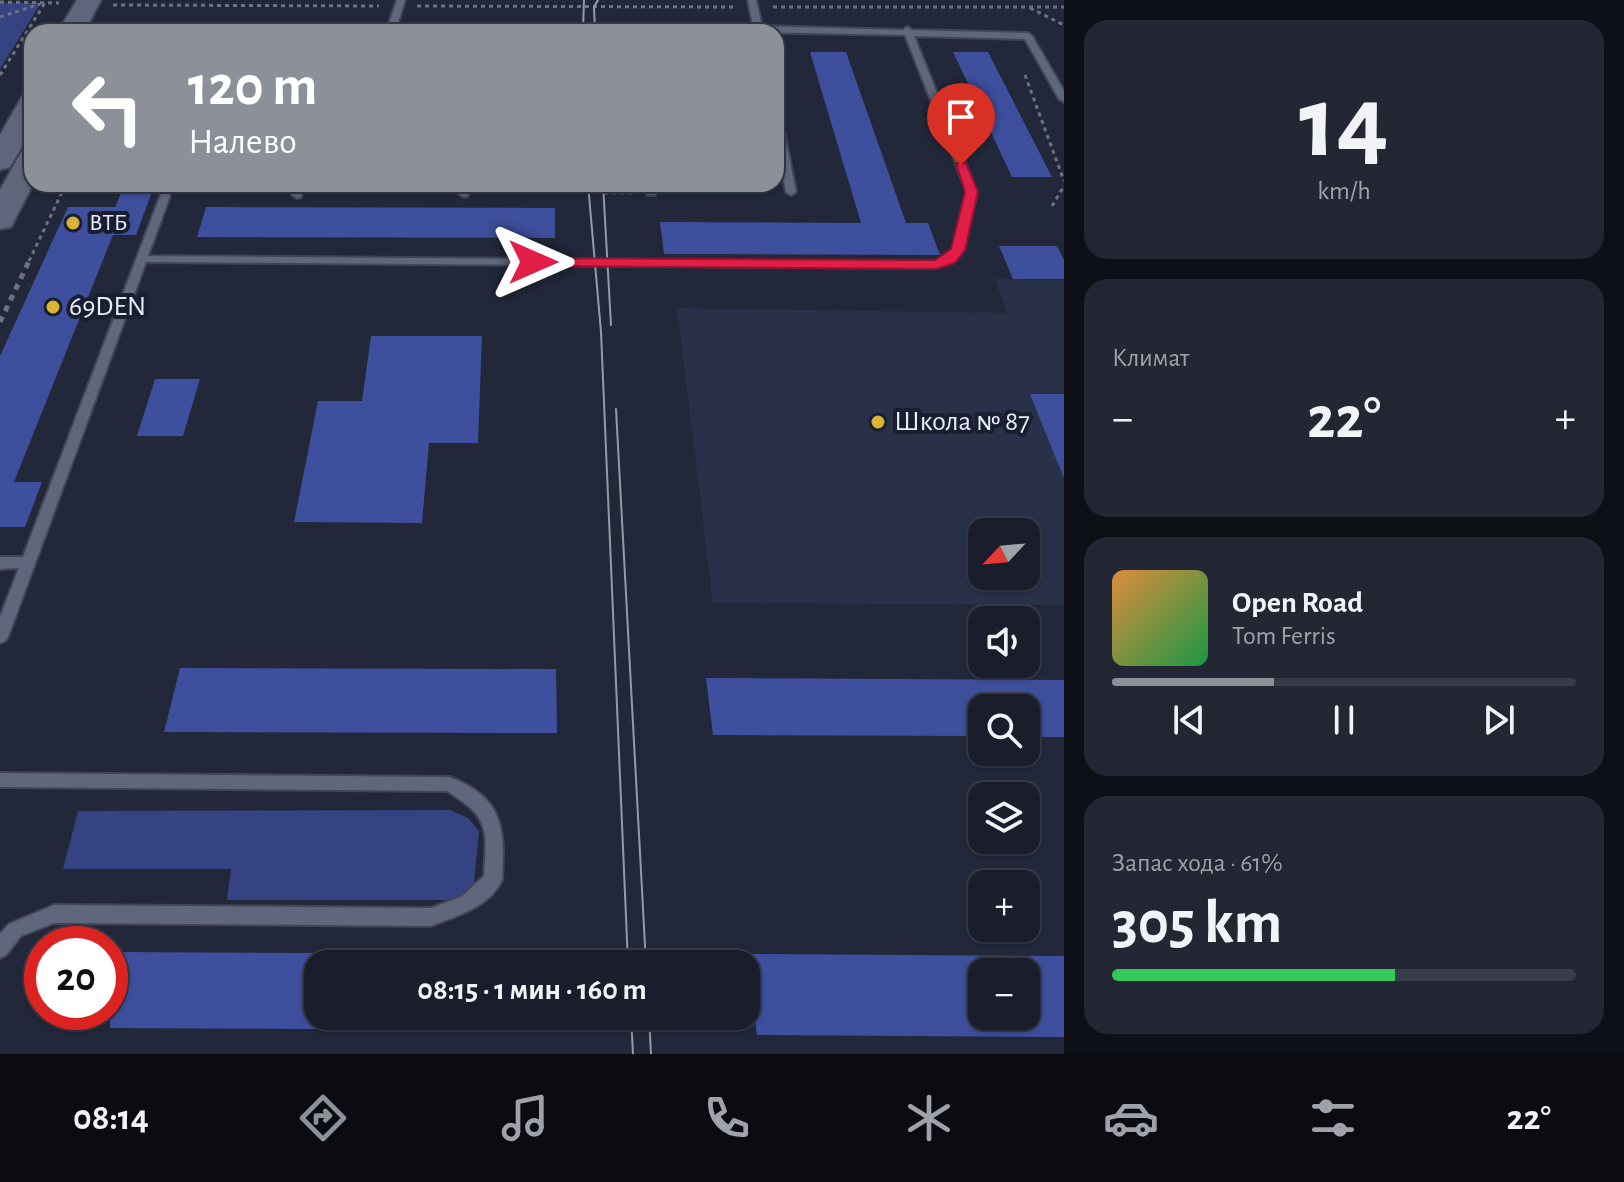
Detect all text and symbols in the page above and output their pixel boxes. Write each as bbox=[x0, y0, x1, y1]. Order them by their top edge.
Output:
icon: left bbox=[56, 56, 160, 160]
text: 120 m bbox=[188, 59, 317, 115]
text: 14 bbox=[1299, 72, 1389, 176]
pin bbox=[927, 83, 995, 165]
icon: arrive bbox=[939, 95, 983, 139]
text: Налево bbox=[188, 124, 297, 160]
text: km/h bbox=[1317, 178, 1371, 204]
place label: ВТБ bbox=[89, 211, 128, 235]
marker: ВТБ bbox=[64, 214, 82, 232]
position arrow bbox=[491, 220, 575, 304]
place label: 69DEN bbox=[69, 293, 146, 321]
marker: 69DEN bbox=[44, 298, 62, 316]
text: Климат bbox=[1112, 345, 1189, 371]
text: 22° bbox=[1307, 389, 1381, 449]
text: − bbox=[1112, 397, 1133, 441]
text: + bbox=[1555, 397, 1576, 441]
place label: Школа № 87 bbox=[894, 408, 1030, 436]
marker: Школа № 87 bbox=[869, 413, 887, 431]
north arrow bbox=[968, 518, 1040, 590]
map controls bbox=[968, 518, 1040, 1030]
text: Open Road bbox=[1232, 588, 1363, 618]
button: sound bbox=[968, 606, 1040, 678]
text: Tom Ferris bbox=[1232, 623, 1336, 649]
button: search bbox=[968, 694, 1040, 766]
icon: previous bbox=[1167, 698, 1211, 742]
icon: pause bbox=[1322, 698, 1366, 742]
icon: next bbox=[1477, 698, 1521, 742]
button: layers bbox=[968, 782, 1040, 854]
text: Запас хода · 61% bbox=[1112, 850, 1283, 876]
button: + bbox=[968, 870, 1040, 942]
text: 305 km bbox=[1112, 894, 1282, 954]
speed limit sign: 20 bbox=[24, 926, 128, 1030]
button: − bbox=[968, 958, 1040, 1030]
text: 08:15 · 1 мин · 160 m bbox=[417, 975, 647, 1005]
icon: directions bbox=[295, 1090, 351, 1146]
icon: music bbox=[497, 1090, 553, 1146]
icon: phone bbox=[699, 1090, 755, 1146]
icon: climate bbox=[901, 1090, 957, 1146]
icon: car bbox=[1103, 1090, 1159, 1146]
icon: filters bbox=[1305, 1090, 1361, 1146]
text: 08:14 bbox=[73, 1100, 149, 1136]
text: 22° bbox=[1506, 1100, 1551, 1136]

